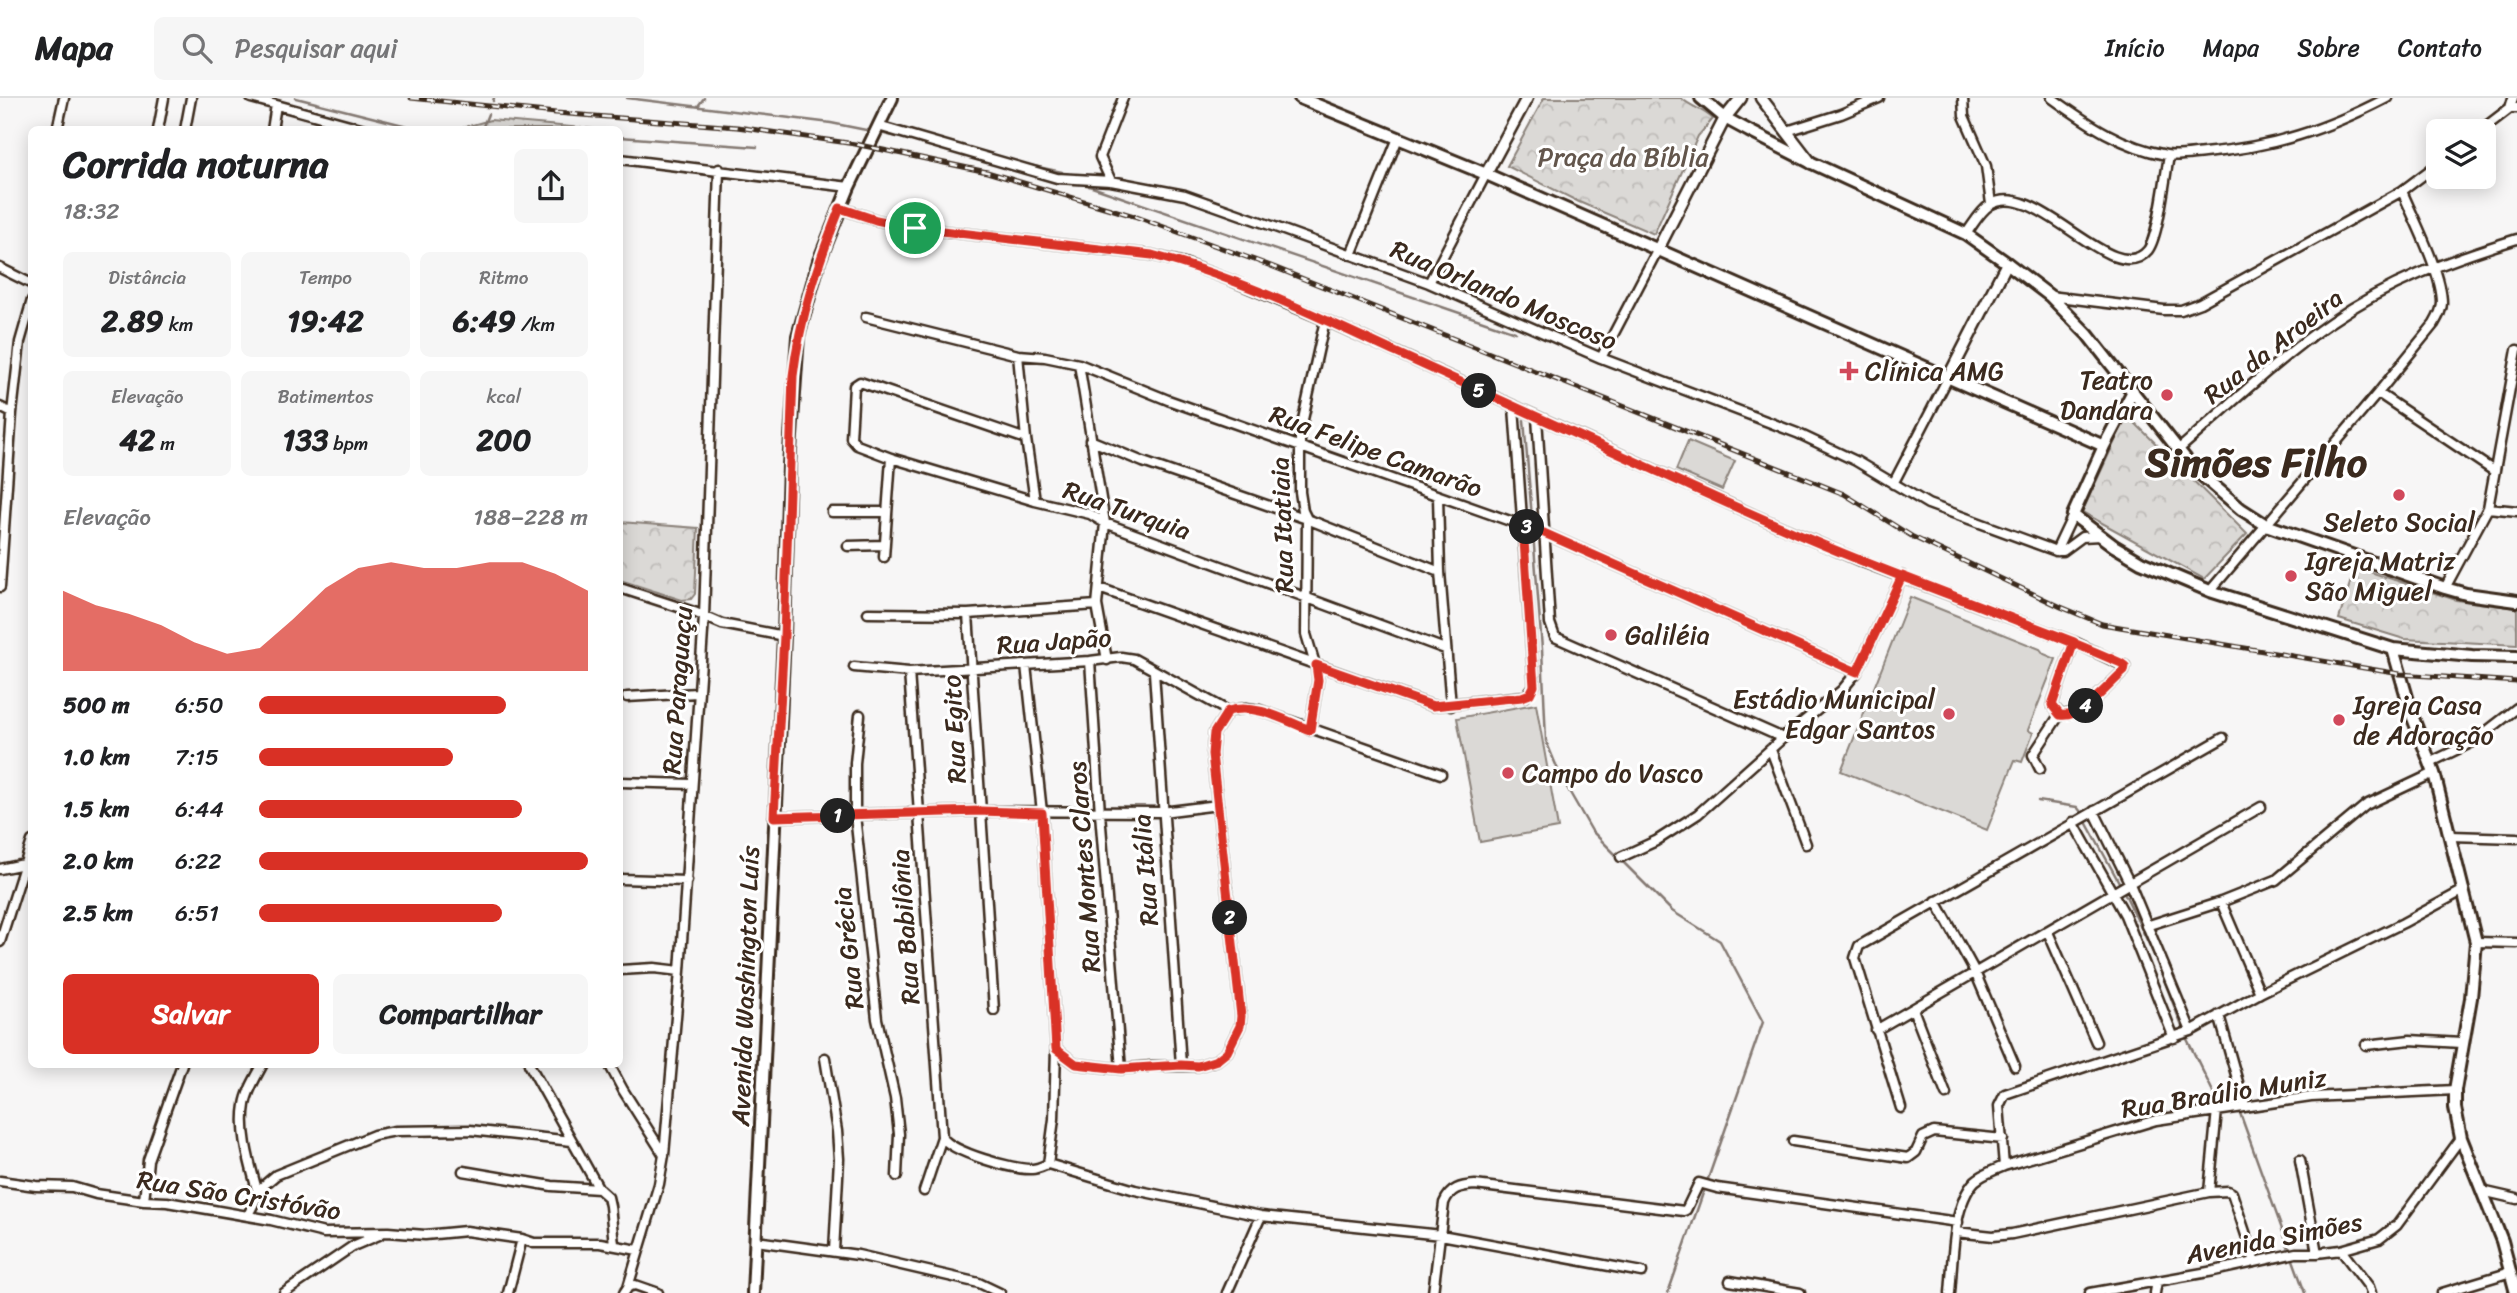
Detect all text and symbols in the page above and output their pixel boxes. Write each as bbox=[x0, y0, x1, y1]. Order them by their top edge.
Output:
search box bbox=[154, 17, 644, 80]
text: Mapa bbox=[35, 19, 112, 77]
text: Pesquisar aqui bbox=[234, 25, 397, 71]
text: Início bbox=[2105, 27, 2165, 69]
text: Mapa bbox=[2203, 27, 2259, 69]
text: Sobre bbox=[2297, 27, 2360, 69]
text: Contato bbox=[2398, 27, 2482, 69]
icon: search bbox=[178, 29, 216, 67]
map controls bbox=[2426, 119, 2496, 189]
button: layers bbox=[2426, 119, 2496, 189]
text: Corrida noturna bbox=[63, 131, 329, 198]
park label: Praça da Bíblia bbox=[1538, 134, 1709, 180]
button: share bbox=[514, 149, 588, 223]
text: 18:32 bbox=[63, 191, 120, 232]
pin bbox=[885, 198, 945, 258]
icon: arrive bbox=[896, 209, 934, 247]
street label: Rua Orlando Moscoso bbox=[1383, 226, 1625, 364]
text: Distância bbox=[108, 261, 186, 294]
text: Tempo bbox=[299, 261, 352, 294]
text: Ritmo bbox=[479, 261, 528, 294]
street label: Rua da Aroeira bbox=[2193, 276, 2353, 416]
text: 2.89 bbox=[101, 294, 164, 348]
text: 19:42 bbox=[287, 294, 364, 348]
text: 6:49 bbox=[453, 294, 516, 348]
text: km bbox=[164, 308, 193, 341]
text: /km bbox=[516, 308, 555, 341]
place label: Clínica AMG bbox=[1865, 348, 2004, 394]
place label: Teatro Dandara bbox=[2060, 357, 2153, 433]
marker: Clínica AMG bbox=[1839, 361, 1859, 381]
pin: 5 bbox=[1462, 374, 1496, 408]
text: 5 bbox=[1473, 374, 1484, 407]
text: Elevação bbox=[111, 380, 183, 413]
text: Batimentos bbox=[278, 380, 373, 413]
text: kcal bbox=[487, 380, 521, 413]
marker: Teatro Dandara bbox=[2159, 387, 2175, 403]
street label: Rua Felipe Camarão bbox=[1263, 391, 1489, 511]
text: 42 bbox=[119, 413, 155, 467]
text: 133 bbox=[283, 413, 328, 467]
text: 200 bbox=[476, 413, 531, 467]
text: m bbox=[155, 427, 175, 460]
text: bpm bbox=[328, 427, 368, 460]
district label: Simões Filho bbox=[2144, 427, 2368, 498]
street label: Rua Itatiaia bbox=[1257, 456, 1307, 594]
street label: Rua Turquia bbox=[1057, 467, 1197, 553]
marker: Seleto Social bbox=[2391, 487, 2407, 503]
text: Elevação bbox=[63, 497, 151, 538]
text: 188–228 m bbox=[473, 497, 588, 538]
place label: Seleto Social bbox=[2323, 499, 2475, 545]
pin: 3 bbox=[1510, 510, 1544, 544]
text: 3 bbox=[1521, 510, 1532, 543]
place label: Igreja Matriz São Miguel bbox=[2304, 538, 2456, 614]
marker: Igreja Matriz São Miguel bbox=[2283, 568, 2299, 584]
street label: Rua Paraguaçu bbox=[648, 604, 706, 776]
place label: Galiléia bbox=[1625, 612, 1710, 658]
street label: Rua Japão bbox=[995, 614, 1113, 668]
marker: Galiléia bbox=[1603, 627, 1619, 643]
street label: Rua Egito bbox=[928, 673, 980, 785]
place label: Estádio Municipal Edgar Santos bbox=[1733, 676, 1936, 752]
place label: Igreja Casa de Adoração bbox=[2352, 682, 2494, 758]
text: 500 m bbox=[63, 685, 130, 726]
text: 6:50 bbox=[175, 685, 224, 726]
pin: 4 bbox=[2068, 688, 2104, 724]
text: 4 bbox=[2080, 689, 2091, 722]
marker: Estádio Municipal Edgar Santos bbox=[1941, 706, 1957, 722]
marker: Igreja Casa de Adoração bbox=[2331, 712, 2347, 728]
text: 1.0 km bbox=[63, 737, 130, 778]
text: 7:15 bbox=[175, 737, 219, 778]
place label: Campo do Vasco bbox=[1522, 750, 1703, 796]
street label: Rua Montes Claros bbox=[1054, 759, 1114, 974]
marker: Campo do Vasco bbox=[1500, 765, 1516, 781]
text: 1.5 km bbox=[63, 789, 130, 830]
text: 6:44 bbox=[175, 789, 224, 830]
pin: 1 bbox=[820, 798, 856, 834]
text: 1 bbox=[833, 799, 842, 832]
street label: Rua Itália bbox=[1118, 813, 1172, 927]
text: 2.0 km bbox=[63, 841, 134, 882]
text: 6:22 bbox=[175, 841, 222, 882]
street label: Avenida Washington Luís bbox=[717, 844, 773, 1128]
street label: Rua Babilônia bbox=[877, 848, 933, 1006]
street label: Rua Grécia bbox=[819, 884, 877, 1012]
text: 2.5 km bbox=[63, 893, 133, 934]
text: 6:51 bbox=[175, 893, 219, 934]
pin: 2 bbox=[1212, 900, 1248, 936]
text: 2 bbox=[1224, 901, 1235, 934]
button: Salvar bbox=[63, 974, 319, 1054]
button: Compartilhar bbox=[333, 974, 588, 1054]
street label: Rua Braúlio Muniz bbox=[2118, 1054, 2331, 1132]
street label: Rua São Cristóvão bbox=[134, 1156, 344, 1234]
street label: Avenida Simões bbox=[2181, 1198, 2366, 1278]

